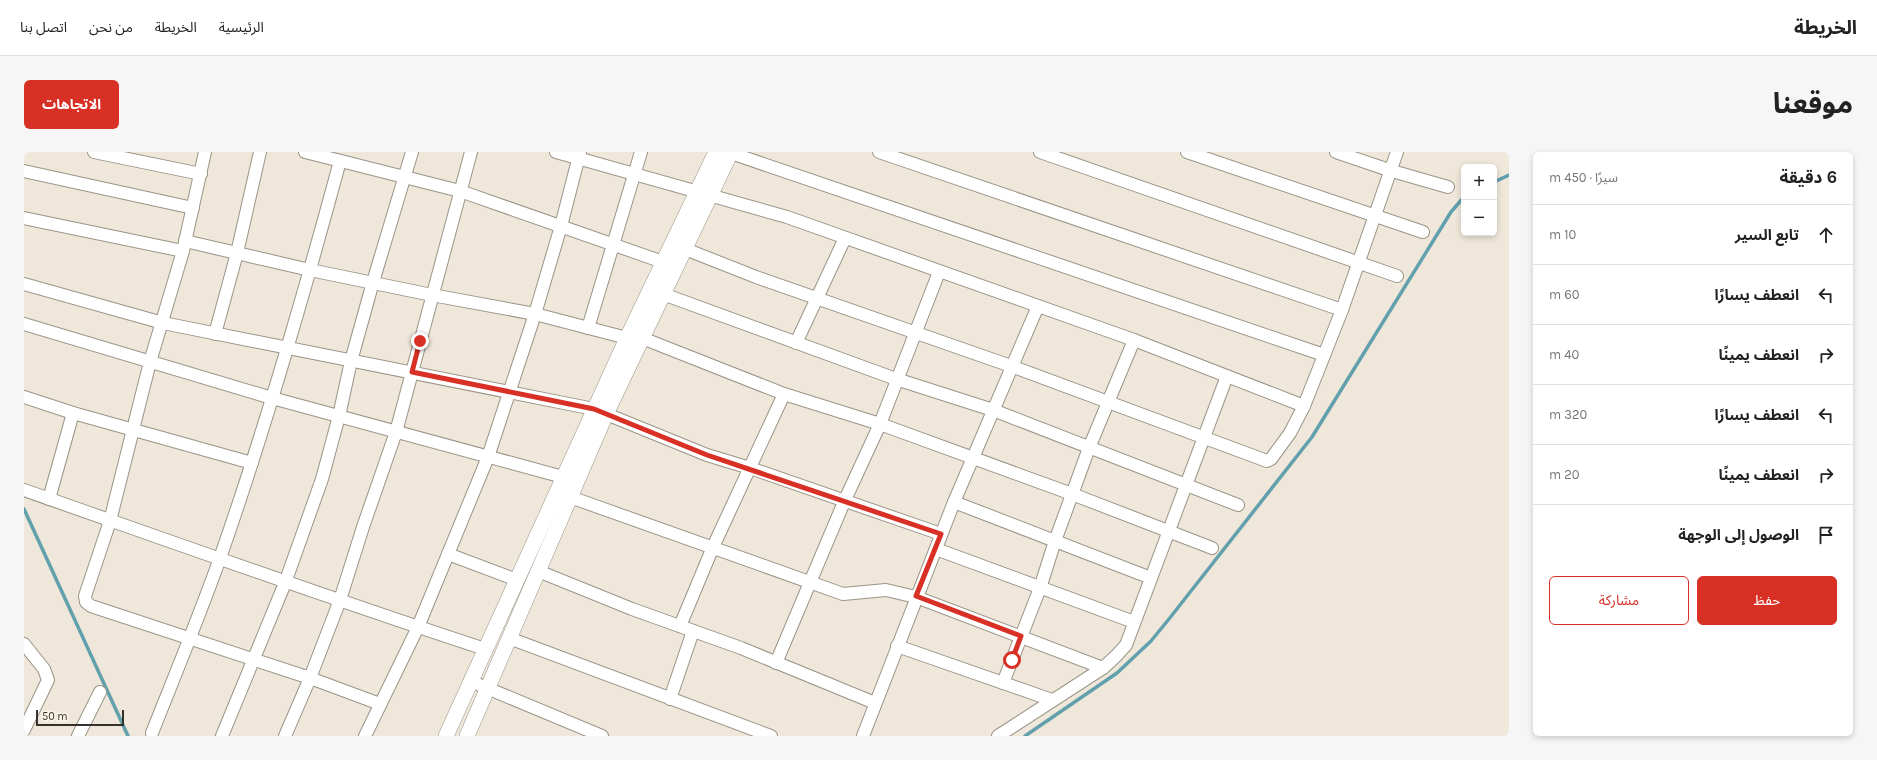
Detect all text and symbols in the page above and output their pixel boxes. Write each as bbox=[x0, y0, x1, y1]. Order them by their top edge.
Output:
text: الخريطة bbox=[1794, 17, 1857, 39]
text: اتصل بنا bbox=[20, 19, 67, 36]
text: من نحن bbox=[89, 19, 133, 36]
text: الخريطة bbox=[155, 19, 197, 36]
text: الرئيسية bbox=[219, 19, 264, 36]
button: الاتجاهات bbox=[24, 80, 119, 129]
text: موقعنا bbox=[1773, 87, 1853, 120]
map controls bbox=[1461, 164, 1497, 236]
button: + bbox=[1461, 164, 1497, 200]
text: 6 دقيقة bbox=[1780, 167, 1837, 187]
text: سيرًا · 450 m bbox=[1549, 170, 1618, 185]
button: − bbox=[1461, 200, 1497, 236]
icon: ahead bbox=[1815, 224, 1837, 246]
text: تابع السير bbox=[1735, 226, 1799, 244]
text: 10 m bbox=[1549, 227, 1576, 242]
icon: left bbox=[1815, 284, 1837, 306]
text: انعطف يسارًا bbox=[1715, 286, 1799, 304]
text: 60 m bbox=[1549, 287, 1579, 302]
route end bbox=[411, 332, 429, 350]
icon: right bbox=[1815, 344, 1837, 366]
text: انعطف يمينًا bbox=[1719, 346, 1799, 364]
text: 40 m bbox=[1549, 347, 1579, 362]
icon: left bbox=[1815, 404, 1837, 426]
text: انعطف يسارًا bbox=[1715, 406, 1799, 424]
text: 320 m bbox=[1549, 407, 1587, 422]
icon: right bbox=[1815, 464, 1837, 486]
text: انعطف يمينًا bbox=[1719, 466, 1799, 484]
text: 20 m bbox=[1549, 467, 1580, 482]
icon: arrive bbox=[1815, 524, 1837, 546]
text: الوصول إلى الوجهة bbox=[1678, 526, 1799, 544]
button: مشاركة bbox=[1549, 576, 1689, 625]
button: حفظ bbox=[1697, 576, 1837, 625]
route start bbox=[1003, 651, 1021, 669]
scale bar bbox=[36, 708, 124, 727]
text: 50 m bbox=[42, 710, 68, 723]

